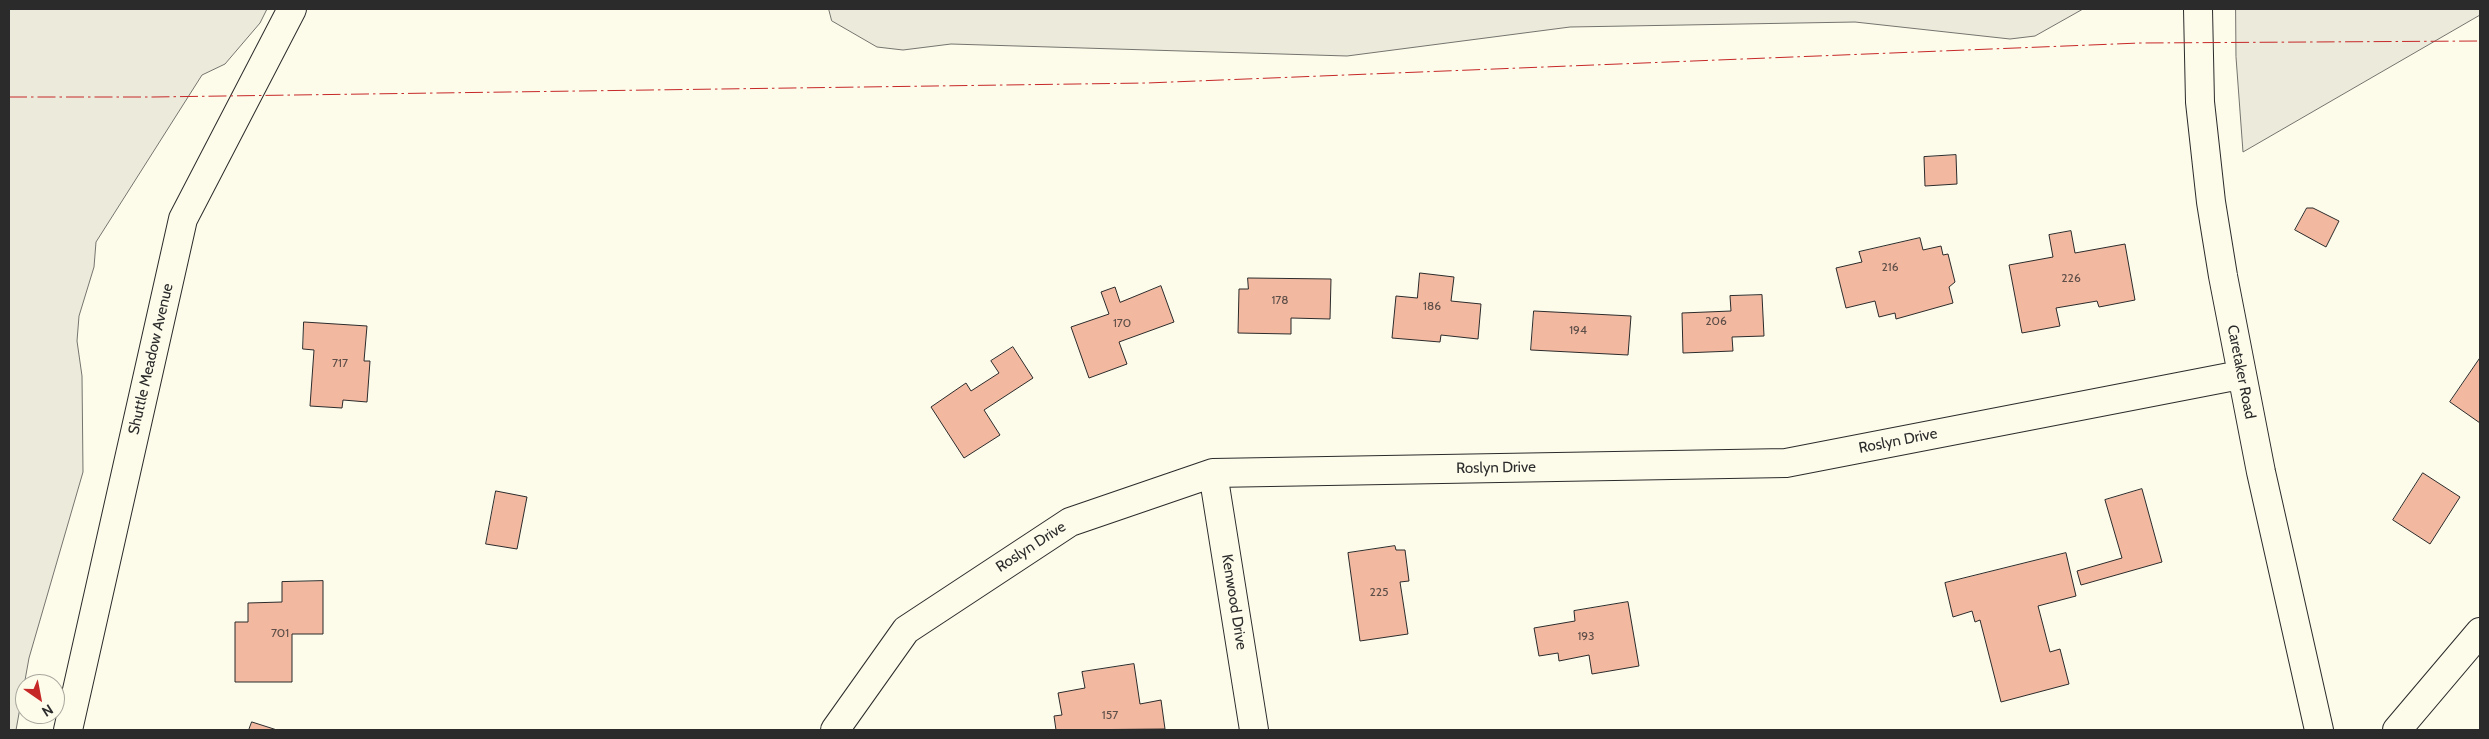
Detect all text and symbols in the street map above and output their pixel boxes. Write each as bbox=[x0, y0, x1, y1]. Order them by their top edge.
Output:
house number: 216 bbox=[1881, 260, 1899, 274]
house number: 226 bbox=[2061, 271, 2081, 285]
street label: Shuttle Meadow Avenue bbox=[125, 282, 177, 436]
house number: 178 bbox=[1271, 293, 1289, 307]
house number: 186 bbox=[1423, 299, 1441, 313]
house number: 206 bbox=[1705, 314, 1727, 328]
house number: 170 bbox=[1113, 316, 1131, 330]
house number: 194 bbox=[1569, 323, 1587, 337]
street label: Caretaker Road bbox=[2223, 323, 2259, 421]
house number: 717 bbox=[332, 356, 348, 370]
street label: Roslyn Drive bbox=[1857, 425, 1939, 457]
street label: Roslyn Drive bbox=[1456, 458, 1536, 478]
street label: Roslyn Drive bbox=[993, 518, 1069, 576]
street label: Kenwood Drive bbox=[1218, 553, 1250, 651]
house number: 225 bbox=[1369, 585, 1389, 599]
house number: 701 bbox=[271, 626, 289, 640]
house number: 193 bbox=[1577, 629, 1595, 643]
north arrow bbox=[15, 674, 65, 724]
text: N bbox=[39, 700, 57, 721]
house number: 157 bbox=[1102, 708, 1118, 722]

